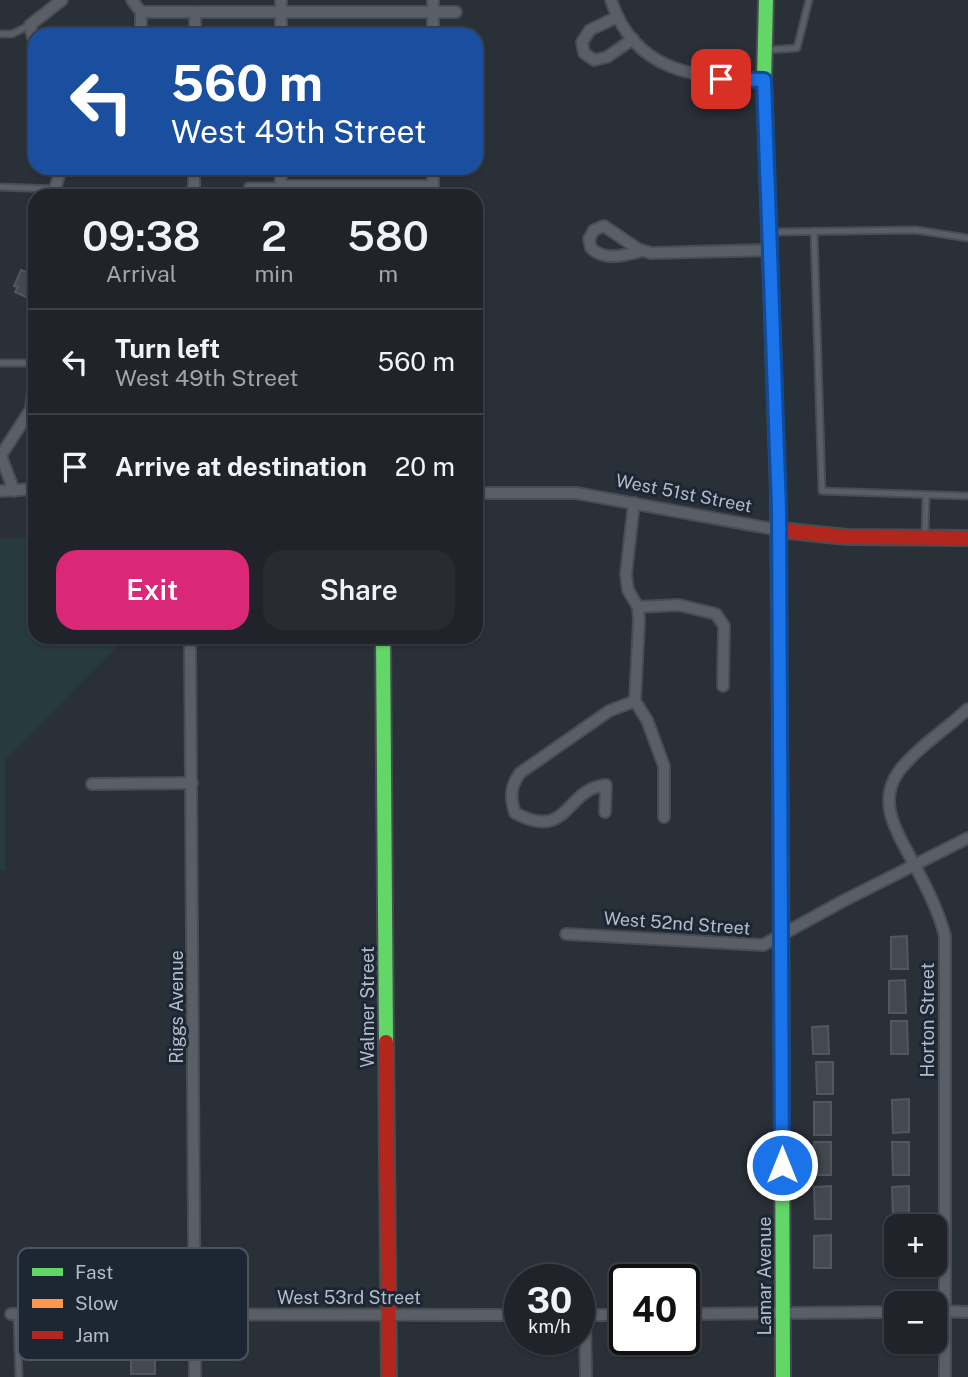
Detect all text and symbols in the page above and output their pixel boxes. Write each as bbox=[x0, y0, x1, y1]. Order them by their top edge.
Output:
pin bbox=[691, 49, 751, 109]
text: 560 m bbox=[171, 54, 323, 112]
icon: left bbox=[56, 56, 147, 147]
icon: arrive bbox=[702, 60, 740, 98]
text: West 49th Street bbox=[171, 113, 426, 150]
text: 09:38 bbox=[82, 211, 200, 260]
text: 2 bbox=[261, 211, 287, 260]
text: 580 bbox=[347, 211, 429, 260]
text: Arrival bbox=[106, 260, 177, 287]
text: min bbox=[254, 260, 293, 287]
text: m bbox=[378, 260, 398, 287]
text: Turn left bbox=[115, 333, 220, 364]
icon: left bbox=[56, 343, 94, 381]
text: 560 m bbox=[378, 346, 455, 377]
text: West 49th Street bbox=[115, 364, 299, 391]
icon: arrive bbox=[56, 448, 94, 486]
text: Arrive at destination bbox=[115, 451, 367, 482]
text: 20 m bbox=[395, 451, 455, 482]
street label: West 51st Street bbox=[614, 469, 754, 517]
button: Exit bbox=[56, 550, 249, 630]
button: Share bbox=[263, 550, 455, 630]
street label: West 52nd Street bbox=[603, 907, 751, 939]
street label: Walmer Street bbox=[357, 946, 378, 1068]
street label: Riggs Avenue bbox=[166, 950, 187, 1064]
street label: Horton Street bbox=[917, 963, 938, 1077]
position arrow bbox=[745, 1128, 819, 1202]
map controls bbox=[884, 1214, 947, 1354]
button: + bbox=[884, 1214, 947, 1277]
street label: Lamar Avenue bbox=[754, 1217, 775, 1335]
legend bbox=[18, 1248, 248, 1360]
text: Fast bbox=[75, 1261, 113, 1283]
speed limit sign: 40 bbox=[609, 1264, 700, 1355]
text: 30 bbox=[527, 1280, 572, 1321]
street label: West 53rd Street bbox=[277, 1287, 421, 1308]
button: − bbox=[884, 1291, 947, 1354]
text: Slow bbox=[75, 1292, 119, 1314]
text: km/h bbox=[528, 1316, 571, 1337]
text: Jam bbox=[75, 1324, 109, 1346]

